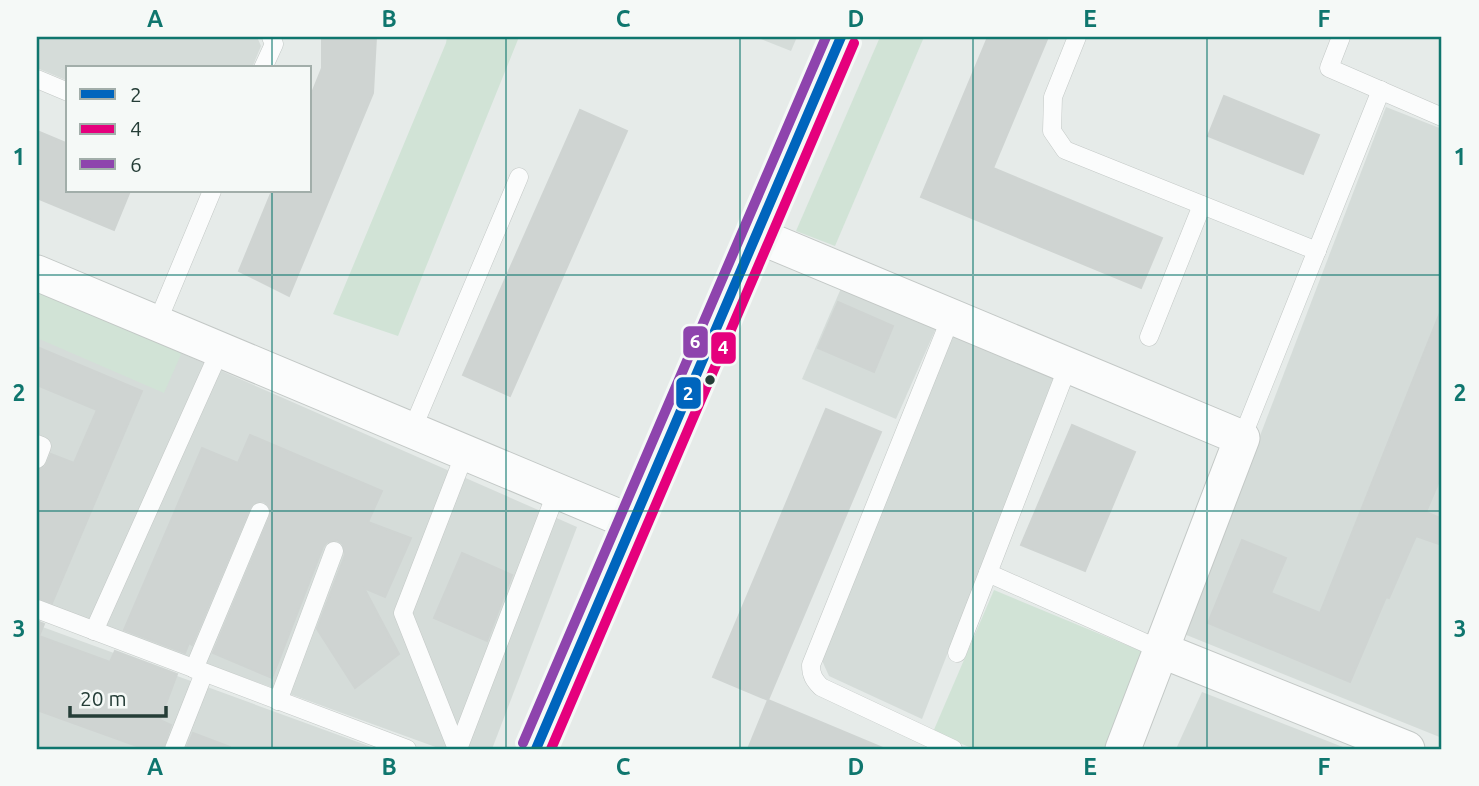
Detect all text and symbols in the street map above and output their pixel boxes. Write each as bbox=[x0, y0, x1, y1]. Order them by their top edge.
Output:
text: A bbox=[147, 6, 163, 31]
text: B bbox=[381, 6, 397, 31]
text: C bbox=[616, 6, 631, 31]
text: D bbox=[848, 6, 864, 31]
text: E bbox=[1083, 6, 1097, 31]
text: F bbox=[1318, 6, 1331, 31]
legend bbox=[66, 66, 312, 192]
text: 2 bbox=[130, 82, 142, 106]
text: 4 bbox=[130, 116, 142, 140]
text: 1 bbox=[13, 144, 25, 169]
text: 1 bbox=[1454, 144, 1466, 169]
text: 6 bbox=[130, 152, 142, 176]
line badge: 6 bbox=[682, 325, 709, 359]
text: 6 bbox=[690, 330, 700, 352]
line badge: 4 bbox=[710, 331, 737, 365]
text: 4 bbox=[718, 336, 729, 358]
unlabelled marker bbox=[703, 373, 717, 387]
line badge: 2 bbox=[675, 376, 702, 410]
text: 2 bbox=[13, 380, 25, 405]
text: 2 bbox=[1454, 380, 1466, 405]
text: 2 bbox=[683, 382, 693, 404]
text: 3 bbox=[13, 616, 25, 641]
text: 3 bbox=[1454, 616, 1466, 641]
scale bar bbox=[70, 674, 166, 718]
text: 20 m bbox=[80, 686, 127, 710]
text: A bbox=[147, 754, 163, 779]
text: B bbox=[381, 754, 397, 779]
text: C bbox=[616, 754, 631, 779]
text: D bbox=[848, 754, 864, 779]
text: E bbox=[1083, 754, 1097, 779]
text: F bbox=[1318, 754, 1331, 779]

